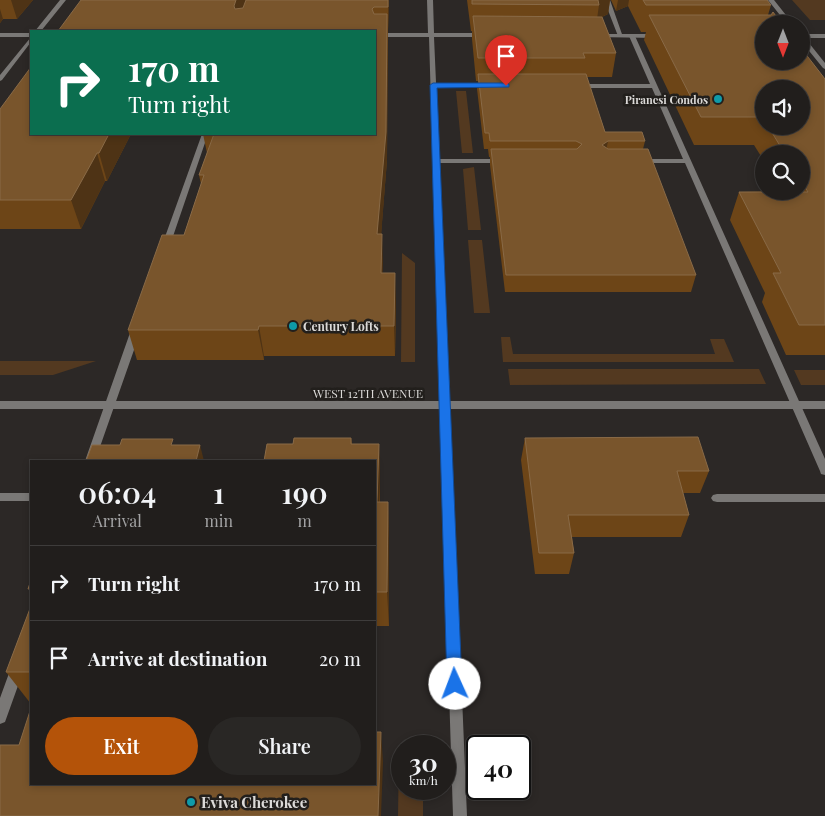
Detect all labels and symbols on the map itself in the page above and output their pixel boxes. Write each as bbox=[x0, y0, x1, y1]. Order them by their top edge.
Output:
north arrow bbox=[755, 15, 810, 70]
pin bbox=[485, 35, 527, 86]
place label: Piranesi Condos bbox=[625, 92, 708, 107]
marker: Piranesi Condos bbox=[712, 93, 724, 105]
place label: Century Lofts bbox=[303, 318, 379, 334]
marker: Century Lofts bbox=[287, 320, 299, 332]
street label: WEST 12TH AVENUE bbox=[312, 385, 423, 401]
position arrow bbox=[428, 657, 480, 709]
speed limit sign: 40 bbox=[466, 735, 531, 800]
place label: Eviva Cherokee bbox=[201, 792, 308, 812]
marker: Eviva Cherokee bbox=[185, 796, 197, 808]

